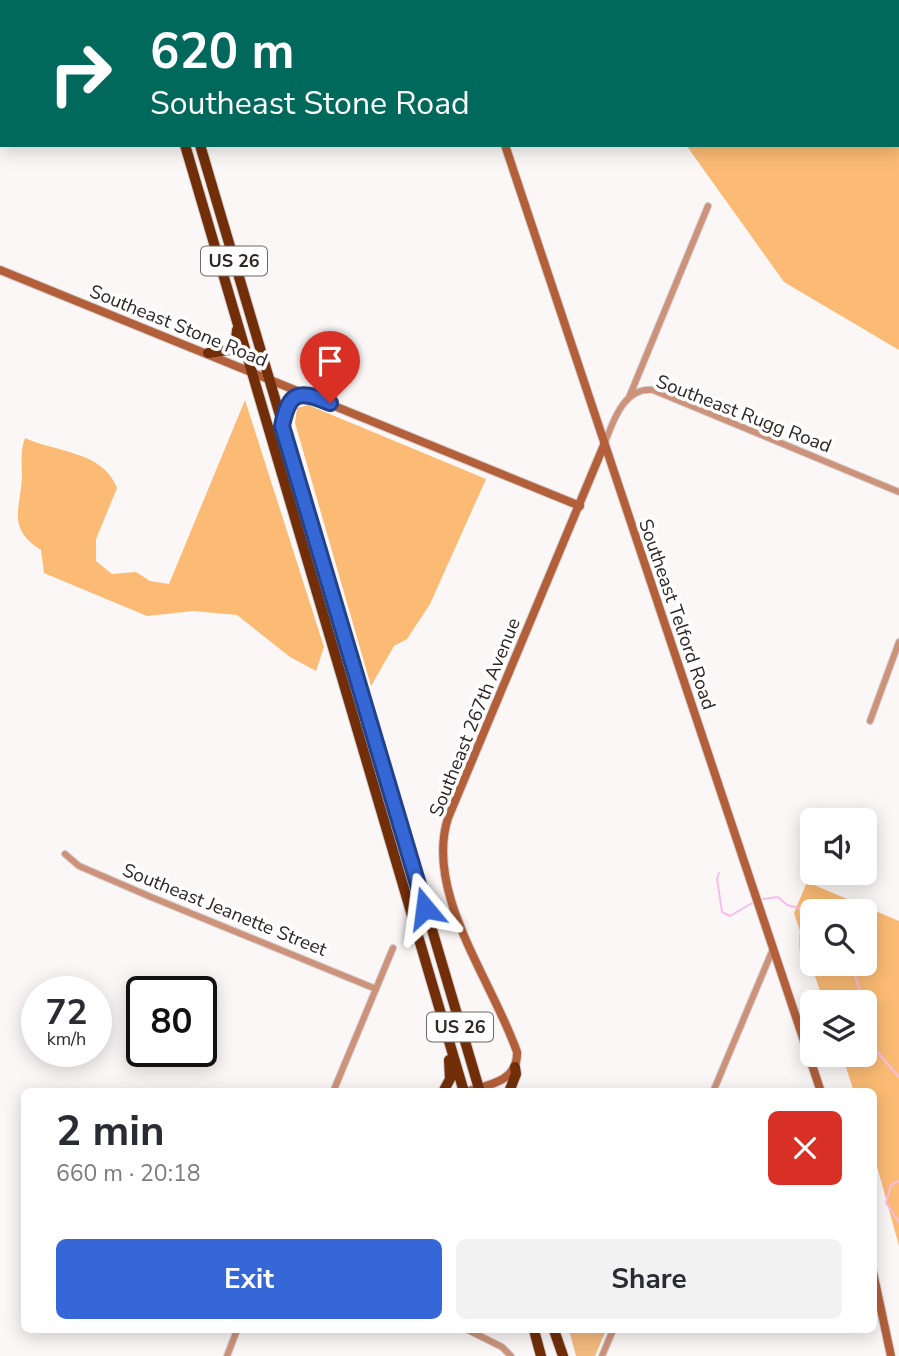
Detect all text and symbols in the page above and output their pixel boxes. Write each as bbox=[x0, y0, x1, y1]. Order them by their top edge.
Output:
text: 620 m bbox=[150, 18, 294, 85]
icon: right bbox=[35, 28, 126, 119]
text: Southeast Stone Road bbox=[150, 82, 470, 125]
road number: US 26 bbox=[201, 246, 267, 276]
street label: Southeast Stone Road bbox=[86, 278, 272, 374]
pin bbox=[300, 331, 360, 403]
icon: arrive bbox=[311, 342, 349, 380]
street label: Southeast Rugg Road bbox=[652, 368, 835, 459]
street label: Southeast Telford Road bbox=[632, 515, 722, 713]
street label: Southeast 267th Avenue bbox=[423, 614, 527, 821]
map controls bbox=[800, 808, 877, 1067]
button: sound bbox=[800, 808, 877, 885]
street label: Southeast Jeanette Street bbox=[119, 857, 331, 963]
position arrow bbox=[388, 871, 462, 945]
button: search bbox=[800, 899, 877, 976]
speed limit sign: 80 bbox=[126, 976, 217, 1067]
text: 72 bbox=[45, 989, 88, 1036]
button: layers bbox=[800, 990, 877, 1067]
road number: US 26 bbox=[427, 1012, 493, 1042]
text: km/h bbox=[47, 1027, 86, 1051]
text: 2 min bbox=[56, 1103, 165, 1160]
button: close bbox=[768, 1111, 842, 1185]
text: 660 m · 20:18 bbox=[56, 1158, 201, 1189]
button: Exit bbox=[56, 1239, 442, 1319]
button: Share bbox=[456, 1239, 842, 1319]

